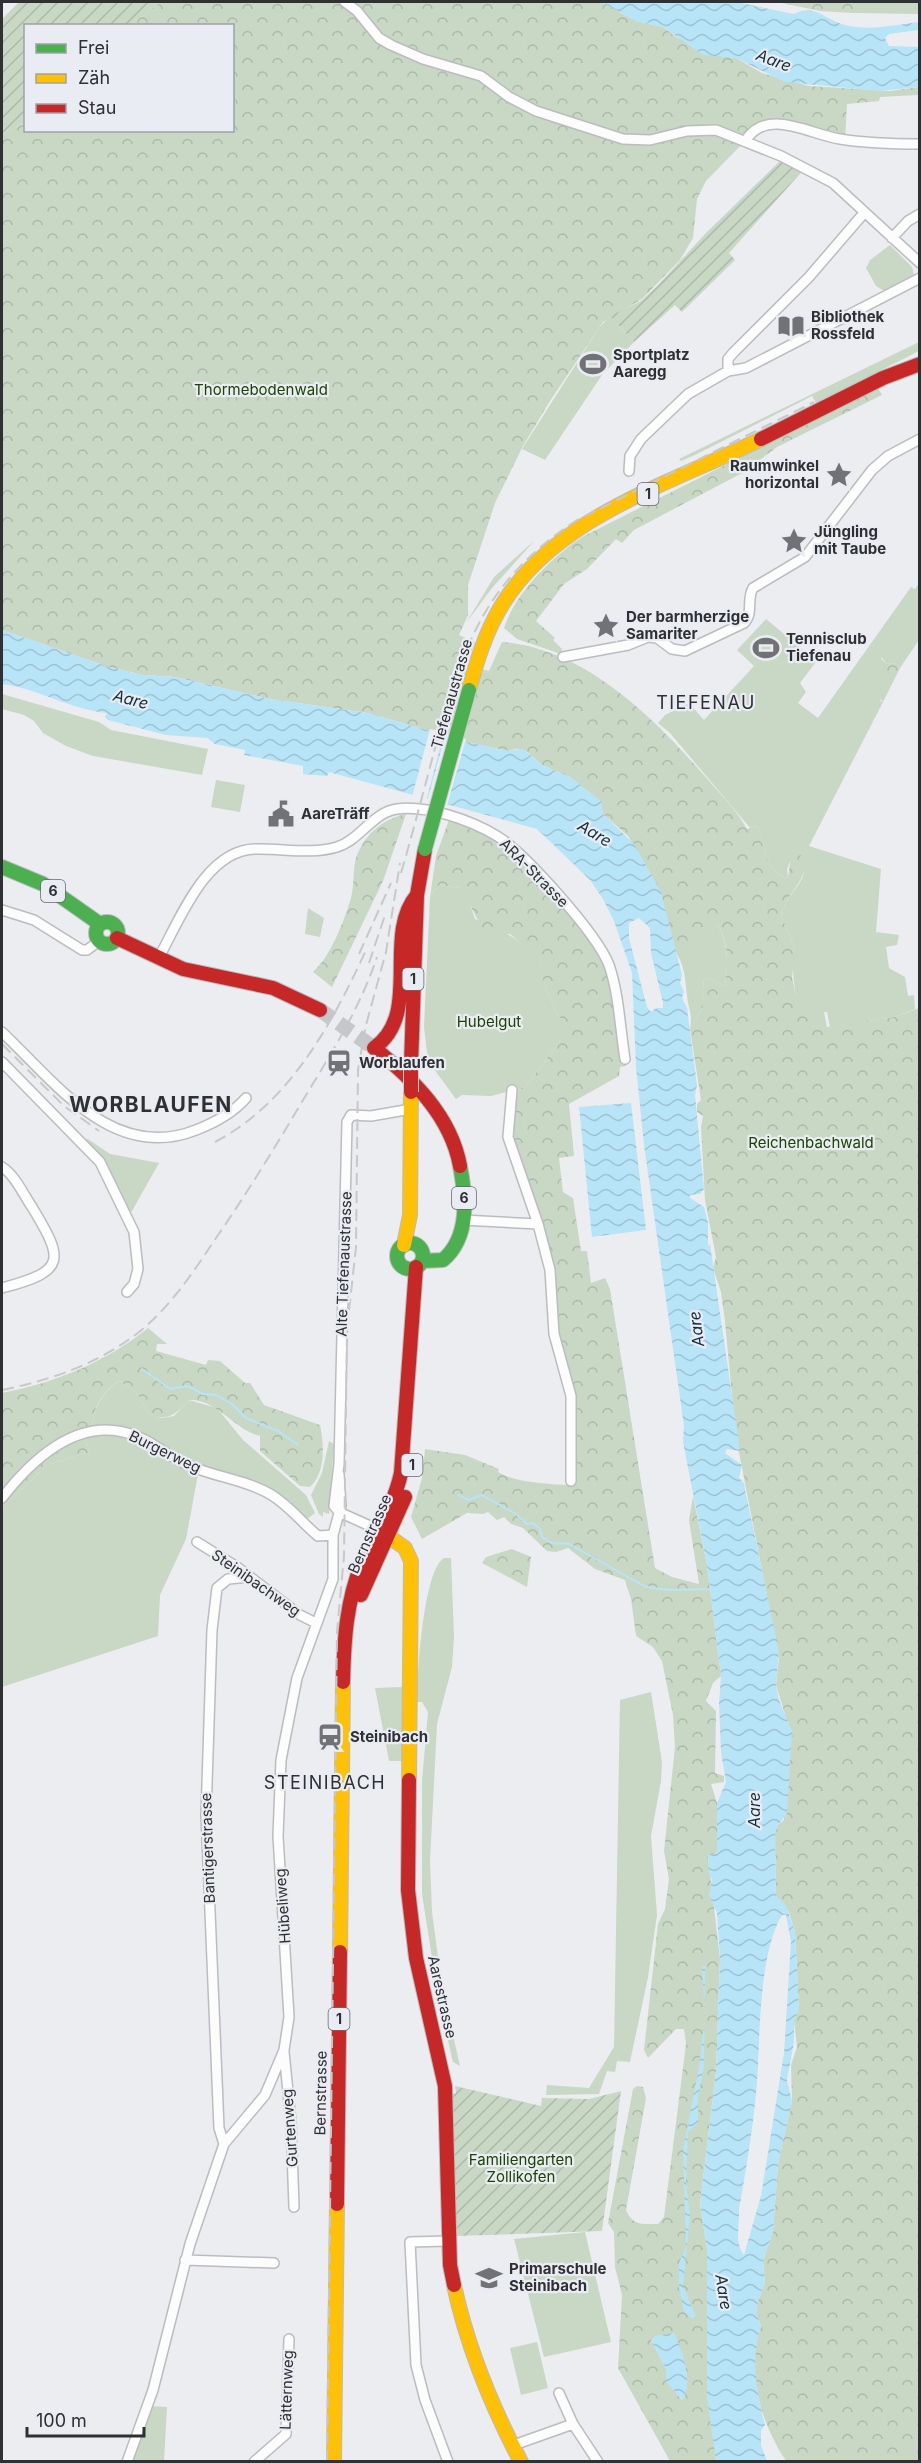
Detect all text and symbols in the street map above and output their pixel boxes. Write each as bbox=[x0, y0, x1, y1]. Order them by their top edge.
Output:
legend bbox=[24, 24, 234, 132]
text: Frei bbox=[78, 37, 109, 58]
water label: Aare bbox=[753, 44, 794, 76]
text: Zäh bbox=[78, 67, 110, 88]
text: Stau bbox=[78, 97, 116, 118]
place label: Bibliothek Rossfeld bbox=[811, 307, 885, 343]
library icon: Bibliothek Rossfeld bbox=[776, 311, 806, 341]
place label: Sportplatz Aaregg bbox=[613, 345, 690, 381]
sports icon: Sportplatz Aaregg bbox=[578, 349, 608, 379]
park label: Thormebodenwald bbox=[194, 380, 328, 399]
place label: Raumwinkel horizontal bbox=[730, 456, 819, 492]
place icon: Raumwinkel horizontal bbox=[824, 460, 854, 490]
road number: 1 bbox=[638, 483, 658, 505]
place label: Jüngling mit Taube bbox=[814, 522, 886, 558]
place icon: Jüngling mit Taube bbox=[779, 526, 809, 556]
place label: Der barmherzige Samariter bbox=[626, 607, 749, 643]
place icon: Der barmherzige Samariter bbox=[591, 611, 621, 641]
place label: Tennisclub Tiefenau bbox=[786, 629, 867, 665]
sports icon: Tennisclub Tiefenau bbox=[751, 633, 781, 663]
street label: Tiefenaustrasse bbox=[427, 637, 476, 751]
water label: Aare bbox=[110, 684, 151, 713]
district label: TIEFENAU bbox=[656, 692, 756, 713]
public building icon: AareTräff bbox=[266, 799, 296, 829]
place label: AareTräff bbox=[301, 804, 370, 823]
water label: Aare bbox=[574, 815, 616, 851]
street label: ARA-Strasse bbox=[496, 834, 573, 911]
road number: 6 bbox=[41, 880, 65, 902]
road number: 1 bbox=[402, 968, 424, 990]
park label: Hubelgut bbox=[457, 1012, 521, 1031]
station icon: Worblaufen bbox=[324, 1048, 354, 1078]
place label: Worblaufen bbox=[359, 1053, 445, 1072]
district label: WORBLAUFEN bbox=[69, 1092, 233, 1117]
park label: Reichenbachwald bbox=[748, 1133, 874, 1152]
road number: 6 bbox=[452, 1187, 476, 1209]
street label: Alte Tiefenaustrasse bbox=[331, 1191, 356, 1337]
water label: Aare bbox=[684, 1310, 708, 1349]
street label: Burgerweg bbox=[126, 1426, 204, 1477]
road number: 1 bbox=[402, 1454, 422, 1476]
street label: Bernstrasse bbox=[344, 1491, 395, 1576]
street label: Steinibachweg bbox=[208, 1545, 304, 1620]
station icon: Steinibach bbox=[315, 1722, 345, 1752]
place label: Steinibach bbox=[350, 1727, 428, 1746]
district label: STEINIBACH bbox=[264, 1772, 386, 1793]
street label: Bantigerstrasse bbox=[196, 1792, 219, 1904]
water label: Aare bbox=[744, 1792, 764, 1829]
street label: Hübeliweg bbox=[270, 1868, 295, 1944]
street label: Aarestrasse bbox=[424, 1954, 461, 2040]
road number: 1 bbox=[328, 2008, 350, 2030]
street label: Bernstrasse bbox=[310, 2050, 331, 2136]
street label: Gurtenweg bbox=[277, 2088, 302, 2168]
park label: Familiengarten Zollikofen bbox=[469, 2150, 573, 2186]
place label: Primarschule Steinibach bbox=[509, 2259, 606, 2295]
school or university icon: Primarschule Steinibach bbox=[474, 2263, 504, 2293]
water label: Aare bbox=[711, 2272, 737, 2311]
street label: Lätternweg bbox=[276, 2350, 297, 2430]
scale bar bbox=[27, 2400, 144, 2438]
text: 100 m bbox=[36, 2410, 87, 2431]

